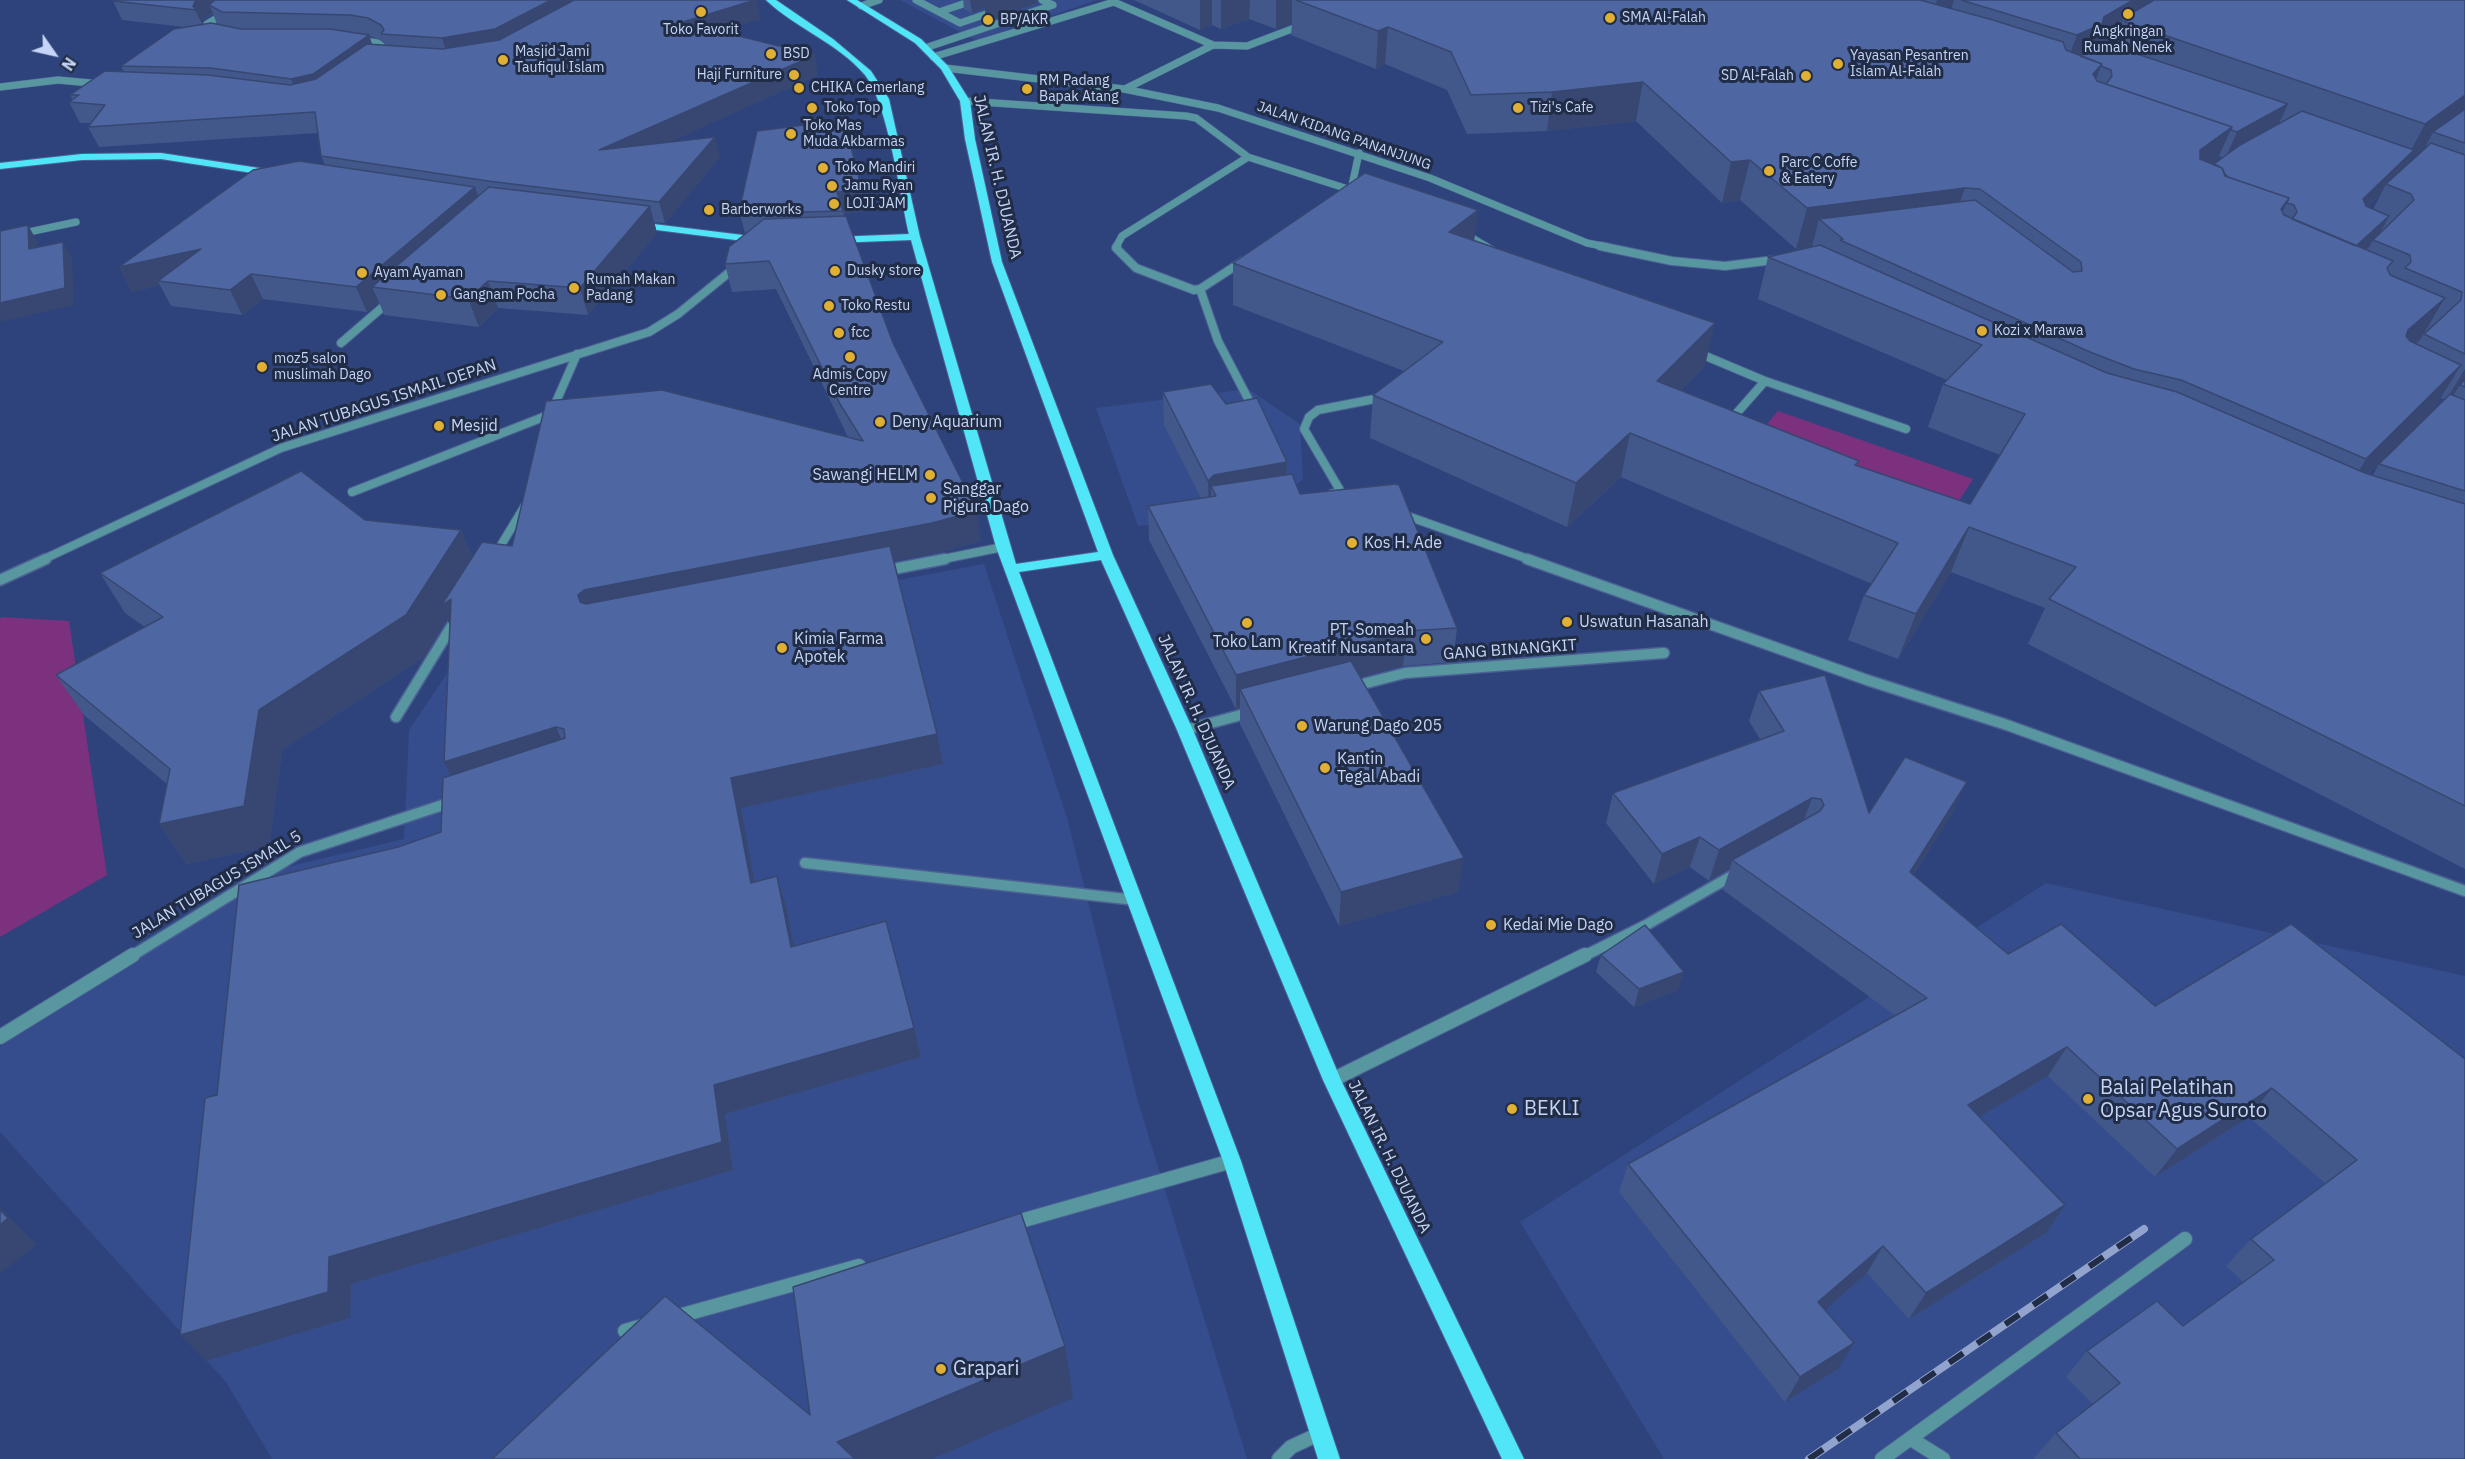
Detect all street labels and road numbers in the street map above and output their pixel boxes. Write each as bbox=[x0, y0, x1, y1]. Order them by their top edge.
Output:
street label: JALAN IR. H. DJUANDA bbox=[969, 93, 1025, 261]
street label: JALAN KIDANG PANANJUNG bbox=[1255, 98, 1433, 174]
street label: JALAN TUBAGUS ISMAIL DEPAN bbox=[269, 356, 499, 446]
street label: JALAN IR. H. DJUANDA bbox=[1153, 631, 1239, 793]
street label: GANG BINANGKIT bbox=[1442, 636, 1578, 664]
street label: JALAN TUBAGUS ISMAIL 5 bbox=[129, 827, 305, 943]
street label: JALAN IR. H. DJUANDA bbox=[1344, 1077, 1434, 1237]

